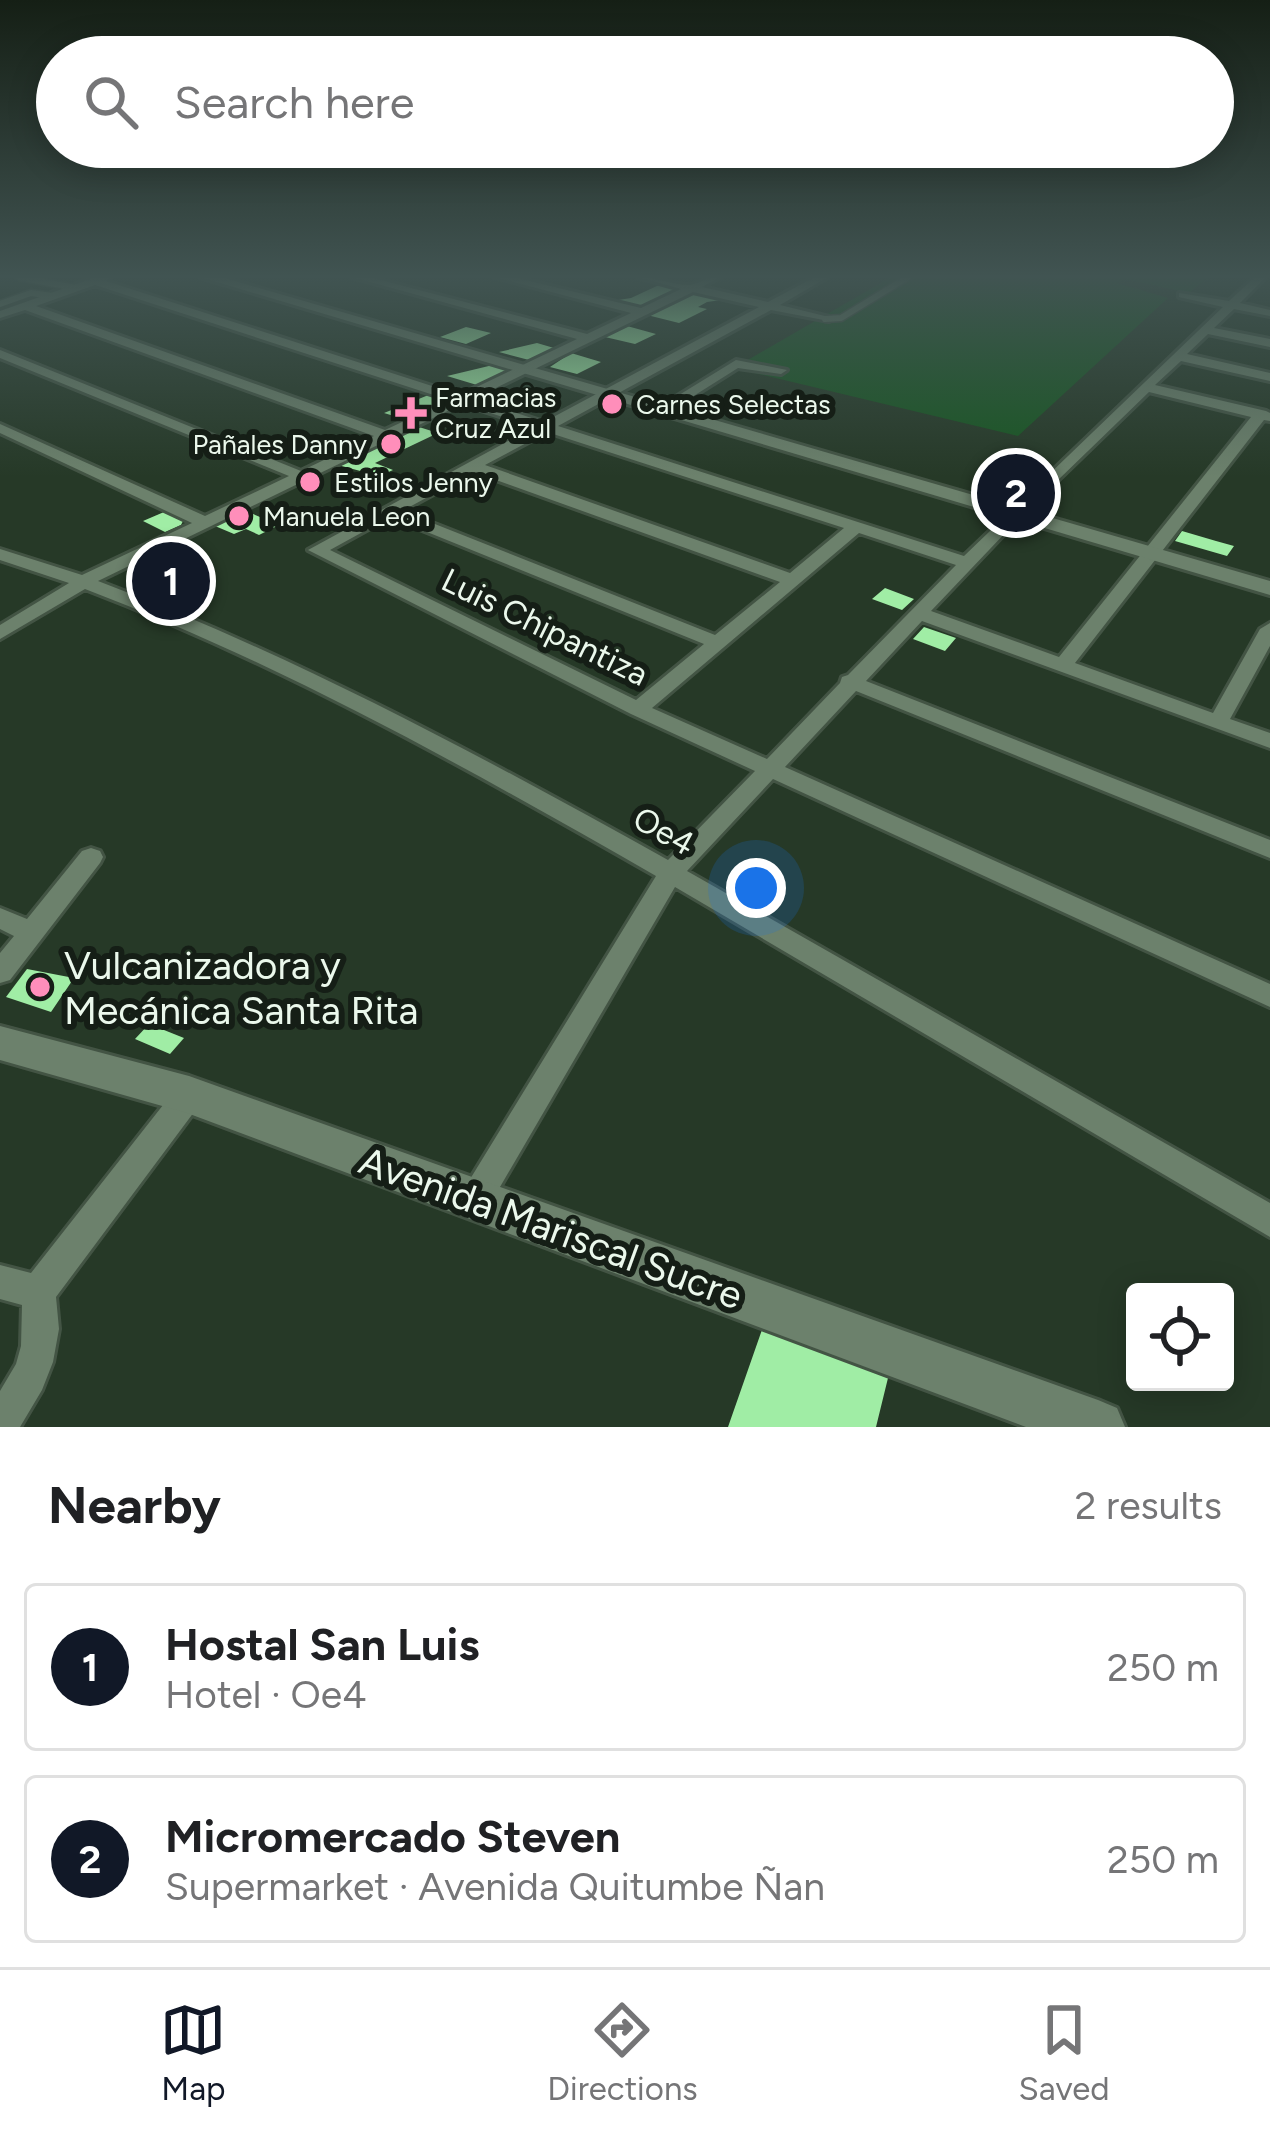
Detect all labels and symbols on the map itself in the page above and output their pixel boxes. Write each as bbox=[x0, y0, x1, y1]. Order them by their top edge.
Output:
place label: Farmacias Cruz Azul bbox=[435, 381, 556, 445]
place label: Carnes Selectas bbox=[636, 388, 831, 421]
marker: Carnes Selectas bbox=[599, 391, 625, 417]
marker: Farmacias Cruz Azul bbox=[398, 400, 424, 426]
place label: Pañales Danny bbox=[193, 428, 367, 461]
marker: Pañales Danny bbox=[378, 431, 404, 457]
pin: 2 bbox=[977, 448, 1055, 538]
place label: Estilos Jenny bbox=[334, 466, 493, 499]
marker: Estilos Jenny bbox=[297, 469, 323, 495]
place label: Manuela Leon bbox=[263, 500, 430, 533]
marker: Manuela Leon bbox=[226, 503, 252, 529]
pin: 1 bbox=[132, 536, 210, 626]
street label: Luis Chipantiza bbox=[436, 560, 654, 694]
street label: Oe4 bbox=[627, 798, 701, 864]
your location bbox=[726, 858, 786, 918]
place label: Vulcanizadora y Mecánica Santa Rita bbox=[64, 942, 418, 1034]
marker: Vulcanizadora y Mecánica Santa Rita bbox=[27, 974, 53, 1000]
street label: Avenida Mariscal Sucre bbox=[353, 1137, 749, 1319]

